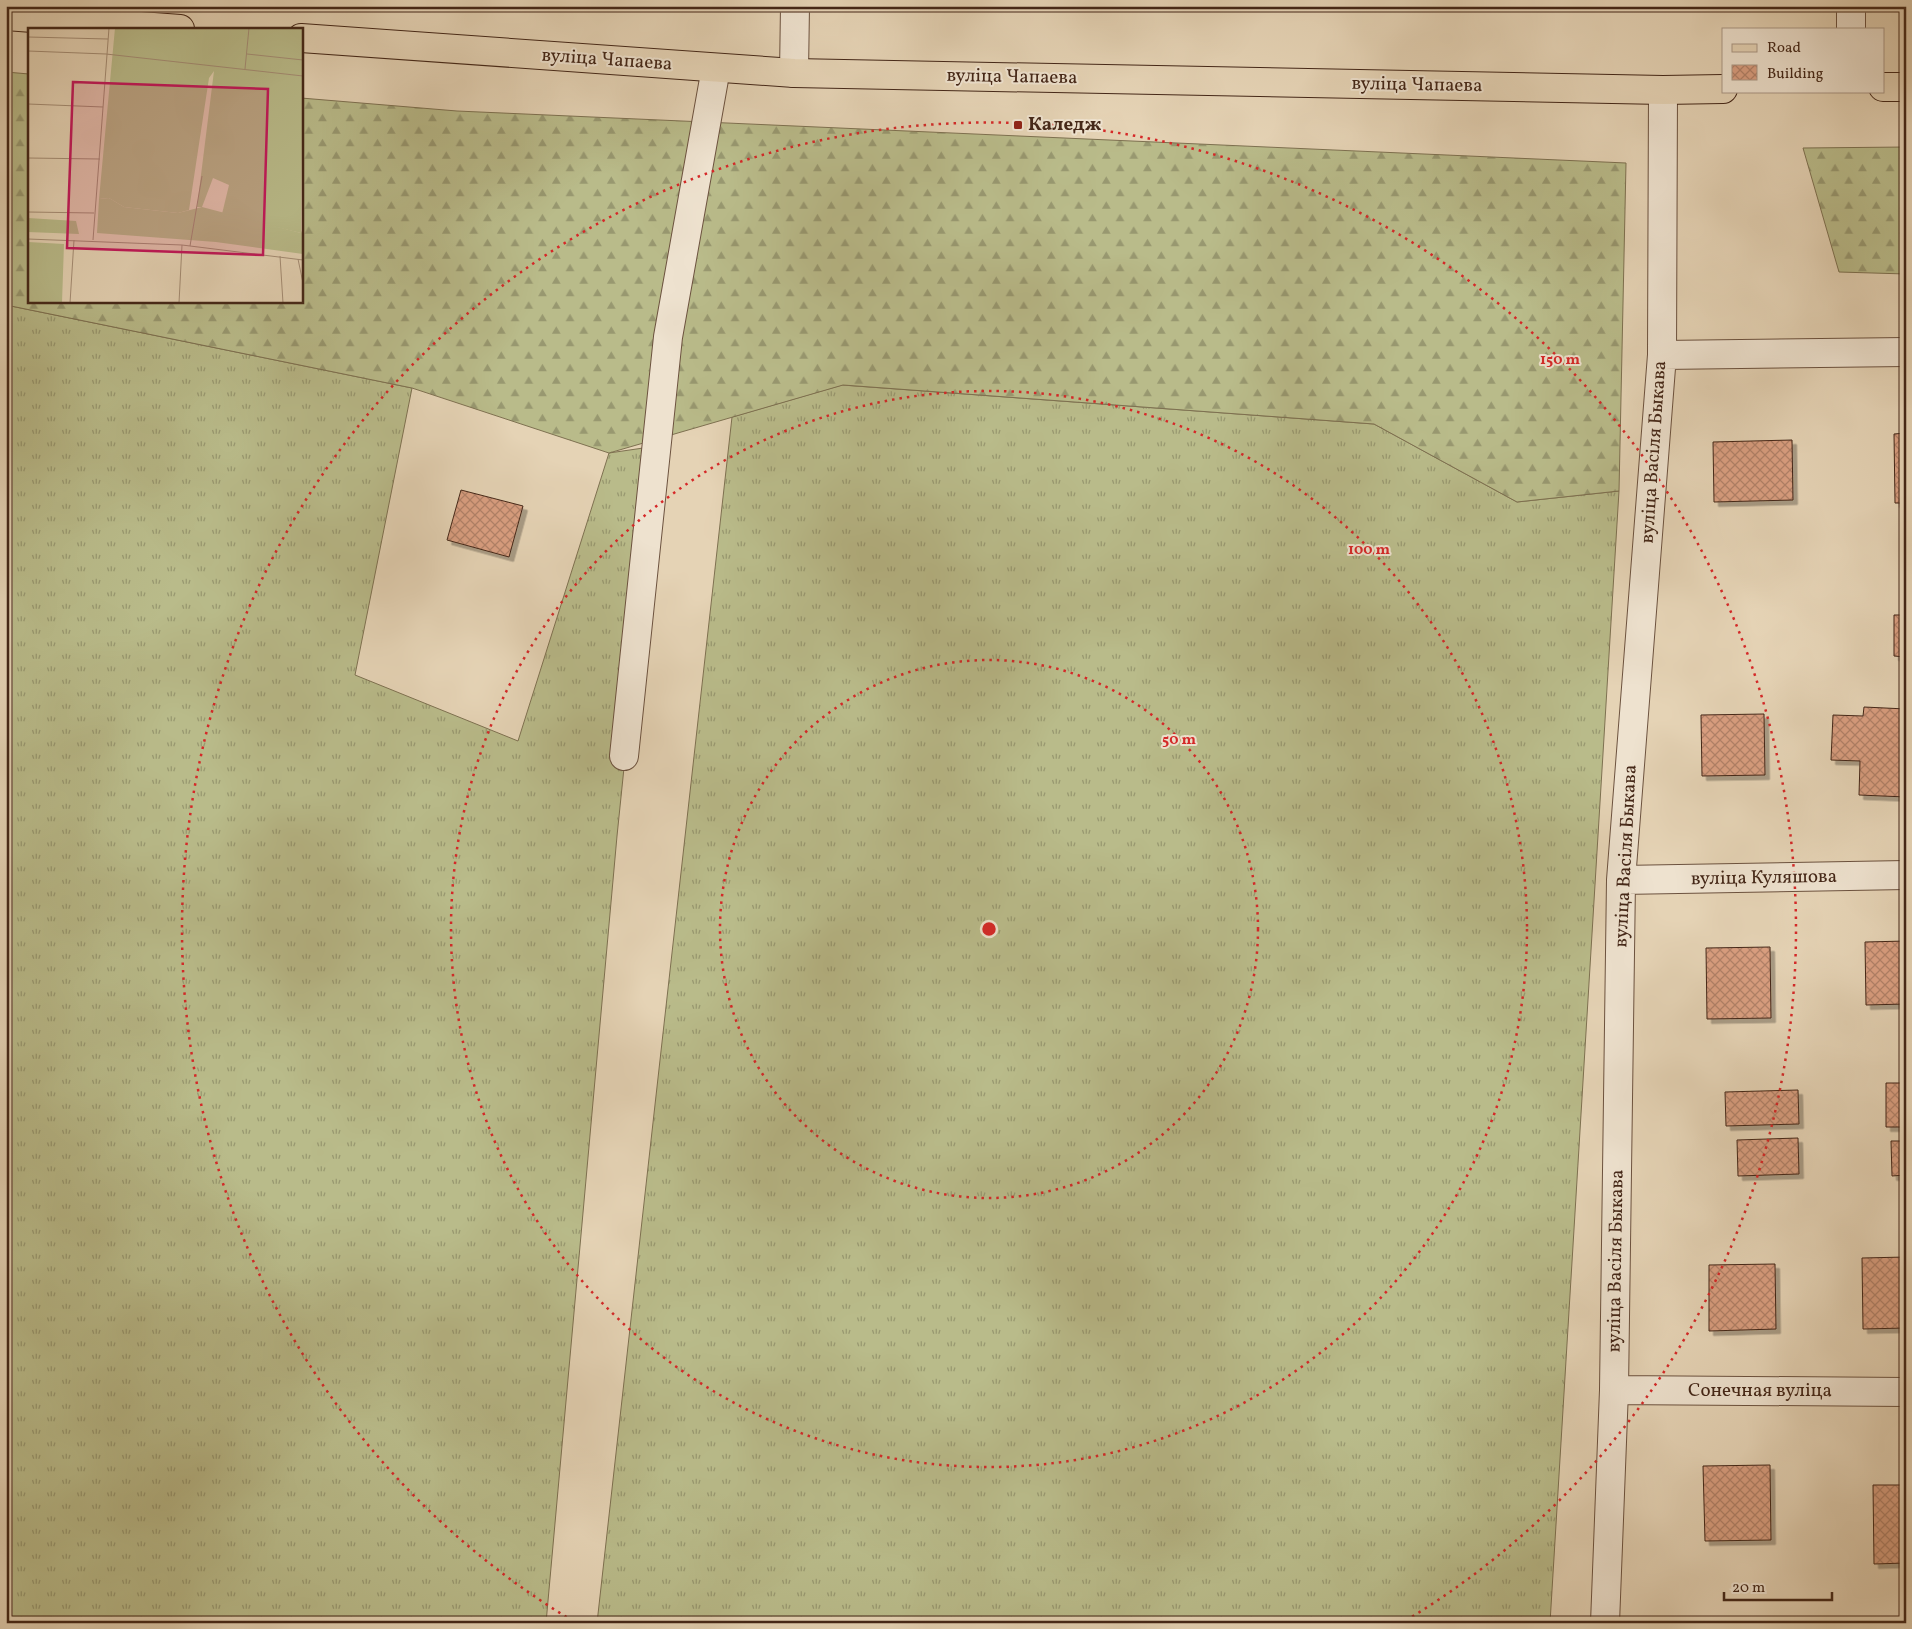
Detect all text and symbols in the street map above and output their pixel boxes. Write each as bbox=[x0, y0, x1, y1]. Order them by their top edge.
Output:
inset map bbox=[28, 28, 302, 302]
legend bbox=[1722, 28, 1884, 92]
text: Road bbox=[1767, 38, 1801, 59]
street label: вуліца Чапаева bbox=[541, 42, 673, 78]
street label: вуліца Чапаева bbox=[946, 63, 1078, 91]
text: Building bbox=[1767, 64, 1824, 85]
street label: вуліца Чапаева bbox=[1351, 71, 1483, 99]
place label: Каледж bbox=[1028, 112, 1102, 138]
marker: Каледж bbox=[1012, 119, 1024, 131]
text: 150 m bbox=[1540, 350, 1580, 371]
street label: вуліца Васіля Быкава bbox=[1635, 360, 1673, 544]
text: 100 m bbox=[1348, 540, 1391, 561]
text: 50 m bbox=[1162, 730, 1196, 751]
street label: вуліца Васіля Быкава bbox=[1608, 764, 1644, 948]
street label: вуліца Куляшова bbox=[1691, 864, 1837, 892]
centre of rings bbox=[980, 920, 998, 938]
street label: вуліца Васіля Быкава bbox=[1601, 1169, 1631, 1353]
street label: Сонечная вуліца bbox=[1688, 1378, 1832, 1404]
scale bar bbox=[1724, 1569, 1832, 1601]
text: 20 m bbox=[1732, 1578, 1765, 1599]

